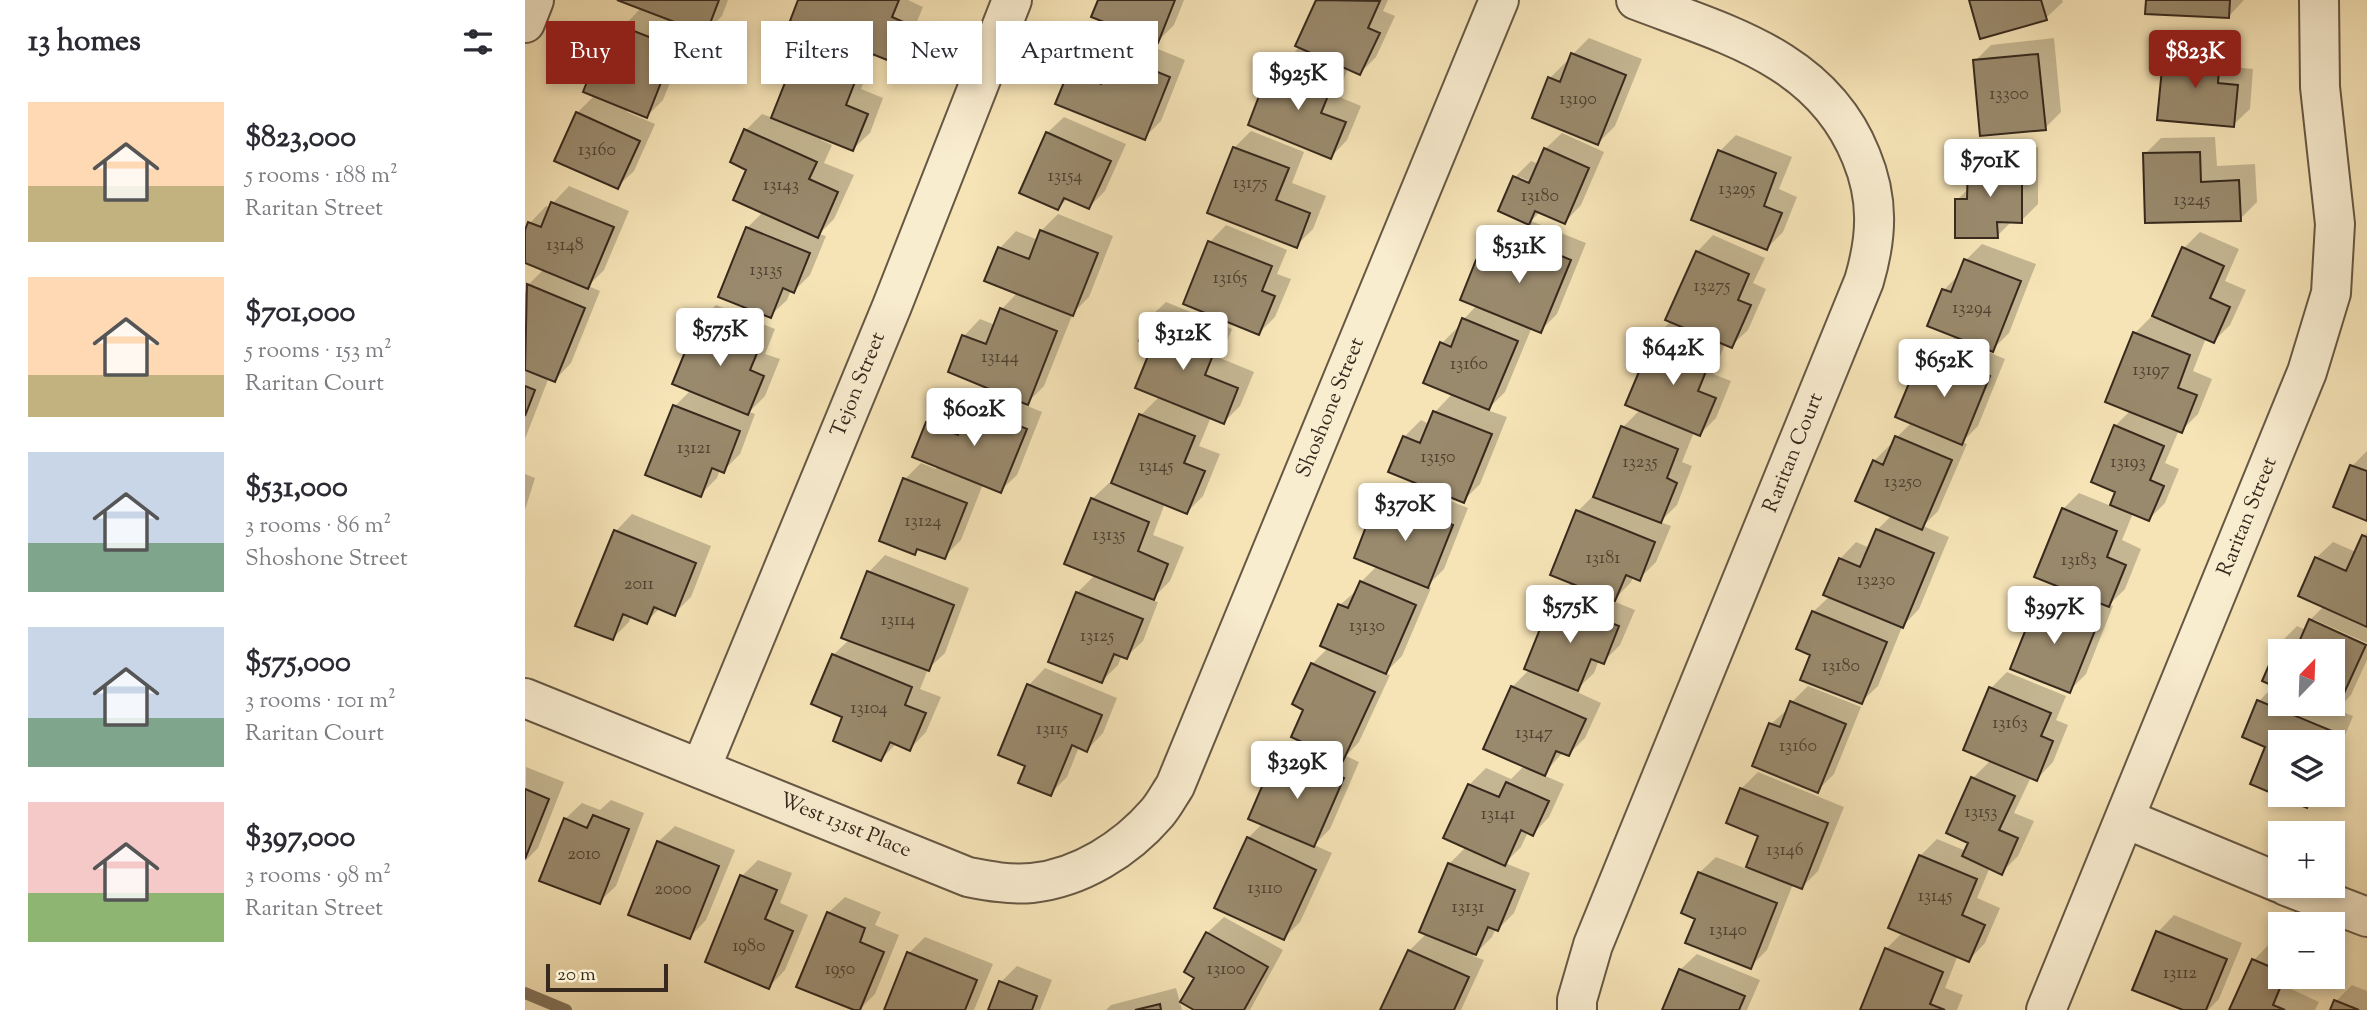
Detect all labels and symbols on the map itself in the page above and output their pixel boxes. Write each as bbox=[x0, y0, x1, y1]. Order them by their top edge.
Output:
pin: $823K bbox=[2146, 31, 2244, 90]
pin: $925K bbox=[1249, 52, 1347, 112]
house number: 13300 bbox=[1989, 82, 2029, 108]
house number: 13190 bbox=[1559, 87, 1597, 113]
house number: 13160 bbox=[578, 138, 616, 164]
pin: $701K bbox=[1941, 140, 2039, 199]
house number: 13154 bbox=[1048, 164, 1082, 190]
house number: 13175 bbox=[1233, 171, 1267, 197]
house number: 13143 bbox=[763, 173, 799, 199]
house number: 13295 bbox=[1719, 177, 1755, 203]
house number: 13180 bbox=[1521, 184, 1559, 210]
house number: 13245 bbox=[2173, 188, 2211, 214]
pin: $531K bbox=[1470, 226, 1568, 285]
house number: 13148 bbox=[546, 233, 584, 259]
house number: 13135 bbox=[750, 258, 782, 284]
house number: 13165 bbox=[1213, 266, 1247, 292]
house number: 13275 bbox=[1694, 274, 1731, 300]
house number: 13294 bbox=[1952, 296, 1992, 322]
pin: $575K bbox=[671, 308, 769, 368]
pin: $312K bbox=[1134, 312, 1232, 372]
street label: Tejon Street bbox=[824, 328, 894, 442]
pin: $642K bbox=[1624, 328, 1722, 387]
street label: Shoshone Street bbox=[1289, 333, 1373, 483]
pin: $652K bbox=[1895, 340, 1993, 399]
house number: 13144 bbox=[981, 345, 1019, 371]
house number: 13160 bbox=[1450, 352, 1488, 378]
house number: 13197 bbox=[2132, 358, 2170, 384]
pin: $602K bbox=[925, 388, 1023, 448]
street label: Raritan Court bbox=[1756, 389, 1832, 517]
house number: 13121 bbox=[677, 436, 711, 462]
house number: 13150 bbox=[1420, 445, 1456, 471]
house number: 13235 bbox=[1622, 450, 1658, 476]
house number: 13193 bbox=[2110, 450, 2146, 476]
street label: Raritan Street bbox=[2210, 453, 2286, 581]
house number: 13145 bbox=[1139, 454, 1173, 480]
house number: 13250 bbox=[1884, 470, 1922, 496]
pin: $370K bbox=[1356, 484, 1454, 543]
house number: 13124 bbox=[904, 509, 942, 535]
house number: 13135 bbox=[1093, 523, 1125, 549]
house number: 13181 bbox=[1586, 546, 1620, 572]
house number: 13183 bbox=[2061, 548, 2097, 574]
house number: 13230 bbox=[1857, 568, 1895, 594]
house number: 2011 bbox=[624, 572, 654, 598]
pin: $575K bbox=[1521, 586, 1619, 645]
pin: $397K bbox=[2005, 586, 2103, 646]
house number: 13114 bbox=[881, 608, 915, 634]
house number: 13130 bbox=[1349, 614, 1385, 640]
house number: 13125 bbox=[1080, 624, 1114, 650]
north arrow bbox=[2268, 639, 2345, 716]
house number: 13180 bbox=[1822, 654, 1860, 680]
house number: 13104 bbox=[850, 696, 888, 722]
house number: 13163 bbox=[1992, 711, 2028, 737]
house number: 13115 bbox=[1036, 717, 1068, 743]
house number: 13147 bbox=[1515, 721, 1553, 747]
house number: 13160 bbox=[1779, 734, 1817, 760]
pin: $329K bbox=[1248, 742, 1346, 801]
street label: West 131st Place bbox=[774, 786, 916, 866]
house number: 13153 bbox=[1965, 800, 1997, 826]
house number: 13141 bbox=[1481, 802, 1515, 828]
house number: 13146 bbox=[1766, 838, 1804, 864]
house number: 2010 bbox=[567, 842, 601, 868]
house number: 13110 bbox=[1248, 876, 1282, 902]
house number: 2000 bbox=[655, 877, 692, 903]
house number: 13145 bbox=[1918, 884, 1952, 910]
house number: 13131 bbox=[1452, 895, 1484, 921]
house number: 13140 bbox=[1709, 918, 1747, 944]
house number: 1980 bbox=[732, 934, 766, 960]
house number: 1950 bbox=[825, 957, 855, 983]
house number: 13100 bbox=[1207, 957, 1245, 983]
scale bar bbox=[546, 961, 669, 993]
house number: 13112 bbox=[2163, 961, 2198, 987]

